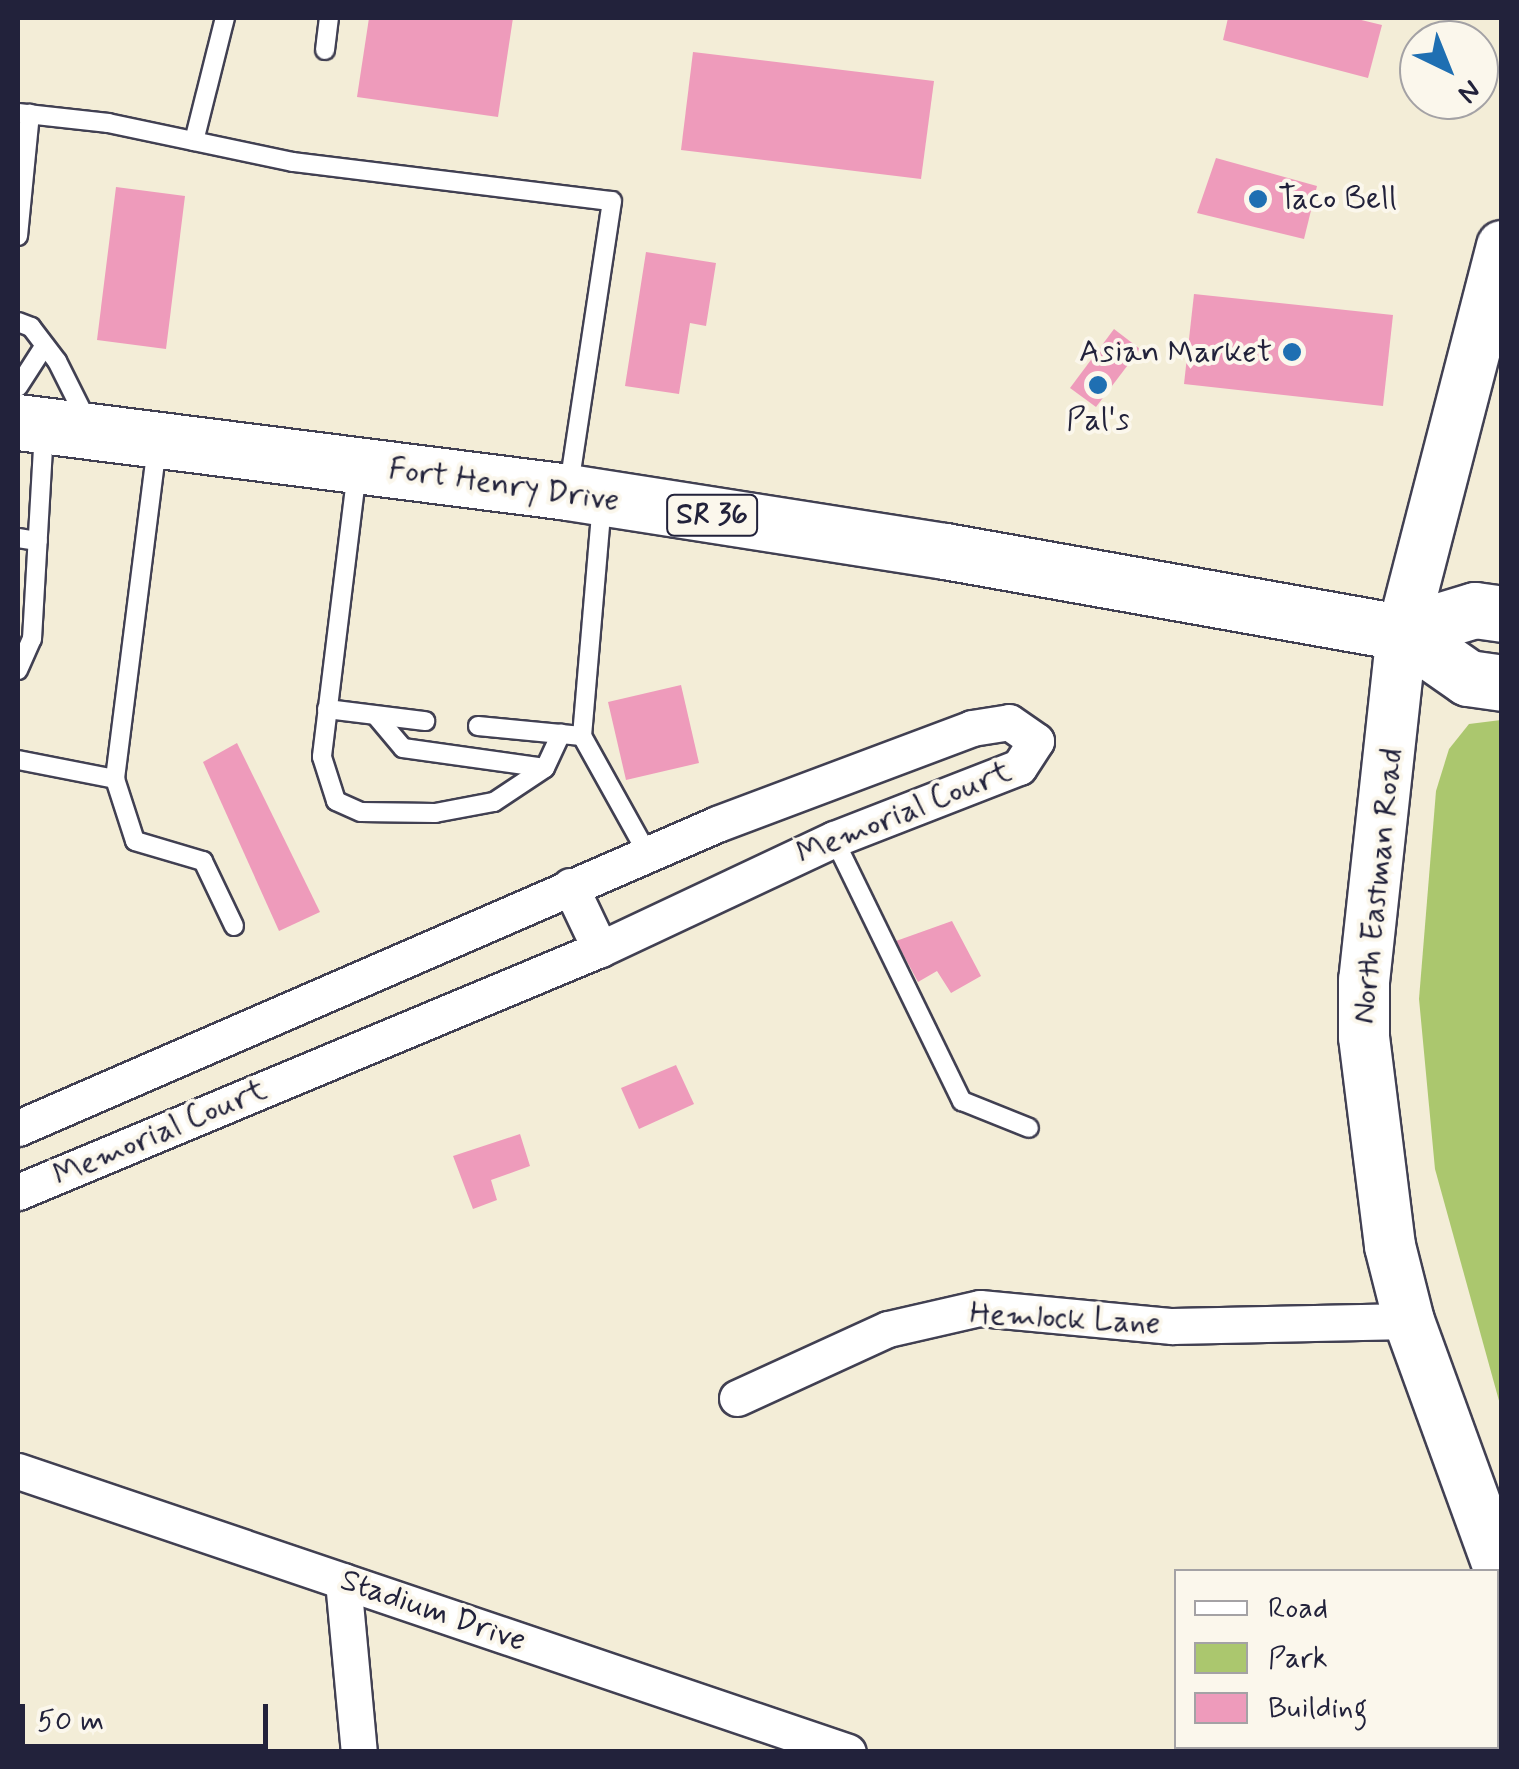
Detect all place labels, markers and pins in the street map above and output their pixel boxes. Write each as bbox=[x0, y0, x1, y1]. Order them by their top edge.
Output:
place label: Taco Bell bbox=[1278, 180, 1395, 218]
marker: Taco Bell bbox=[1247, 188, 1269, 210]
place label: Asian Market bbox=[1076, 333, 1272, 371]
marker: Asian Market bbox=[1281, 341, 1303, 363]
marker: Pal's bbox=[1087, 374, 1109, 396]
place label: Pal's bbox=[1066, 401, 1130, 439]

